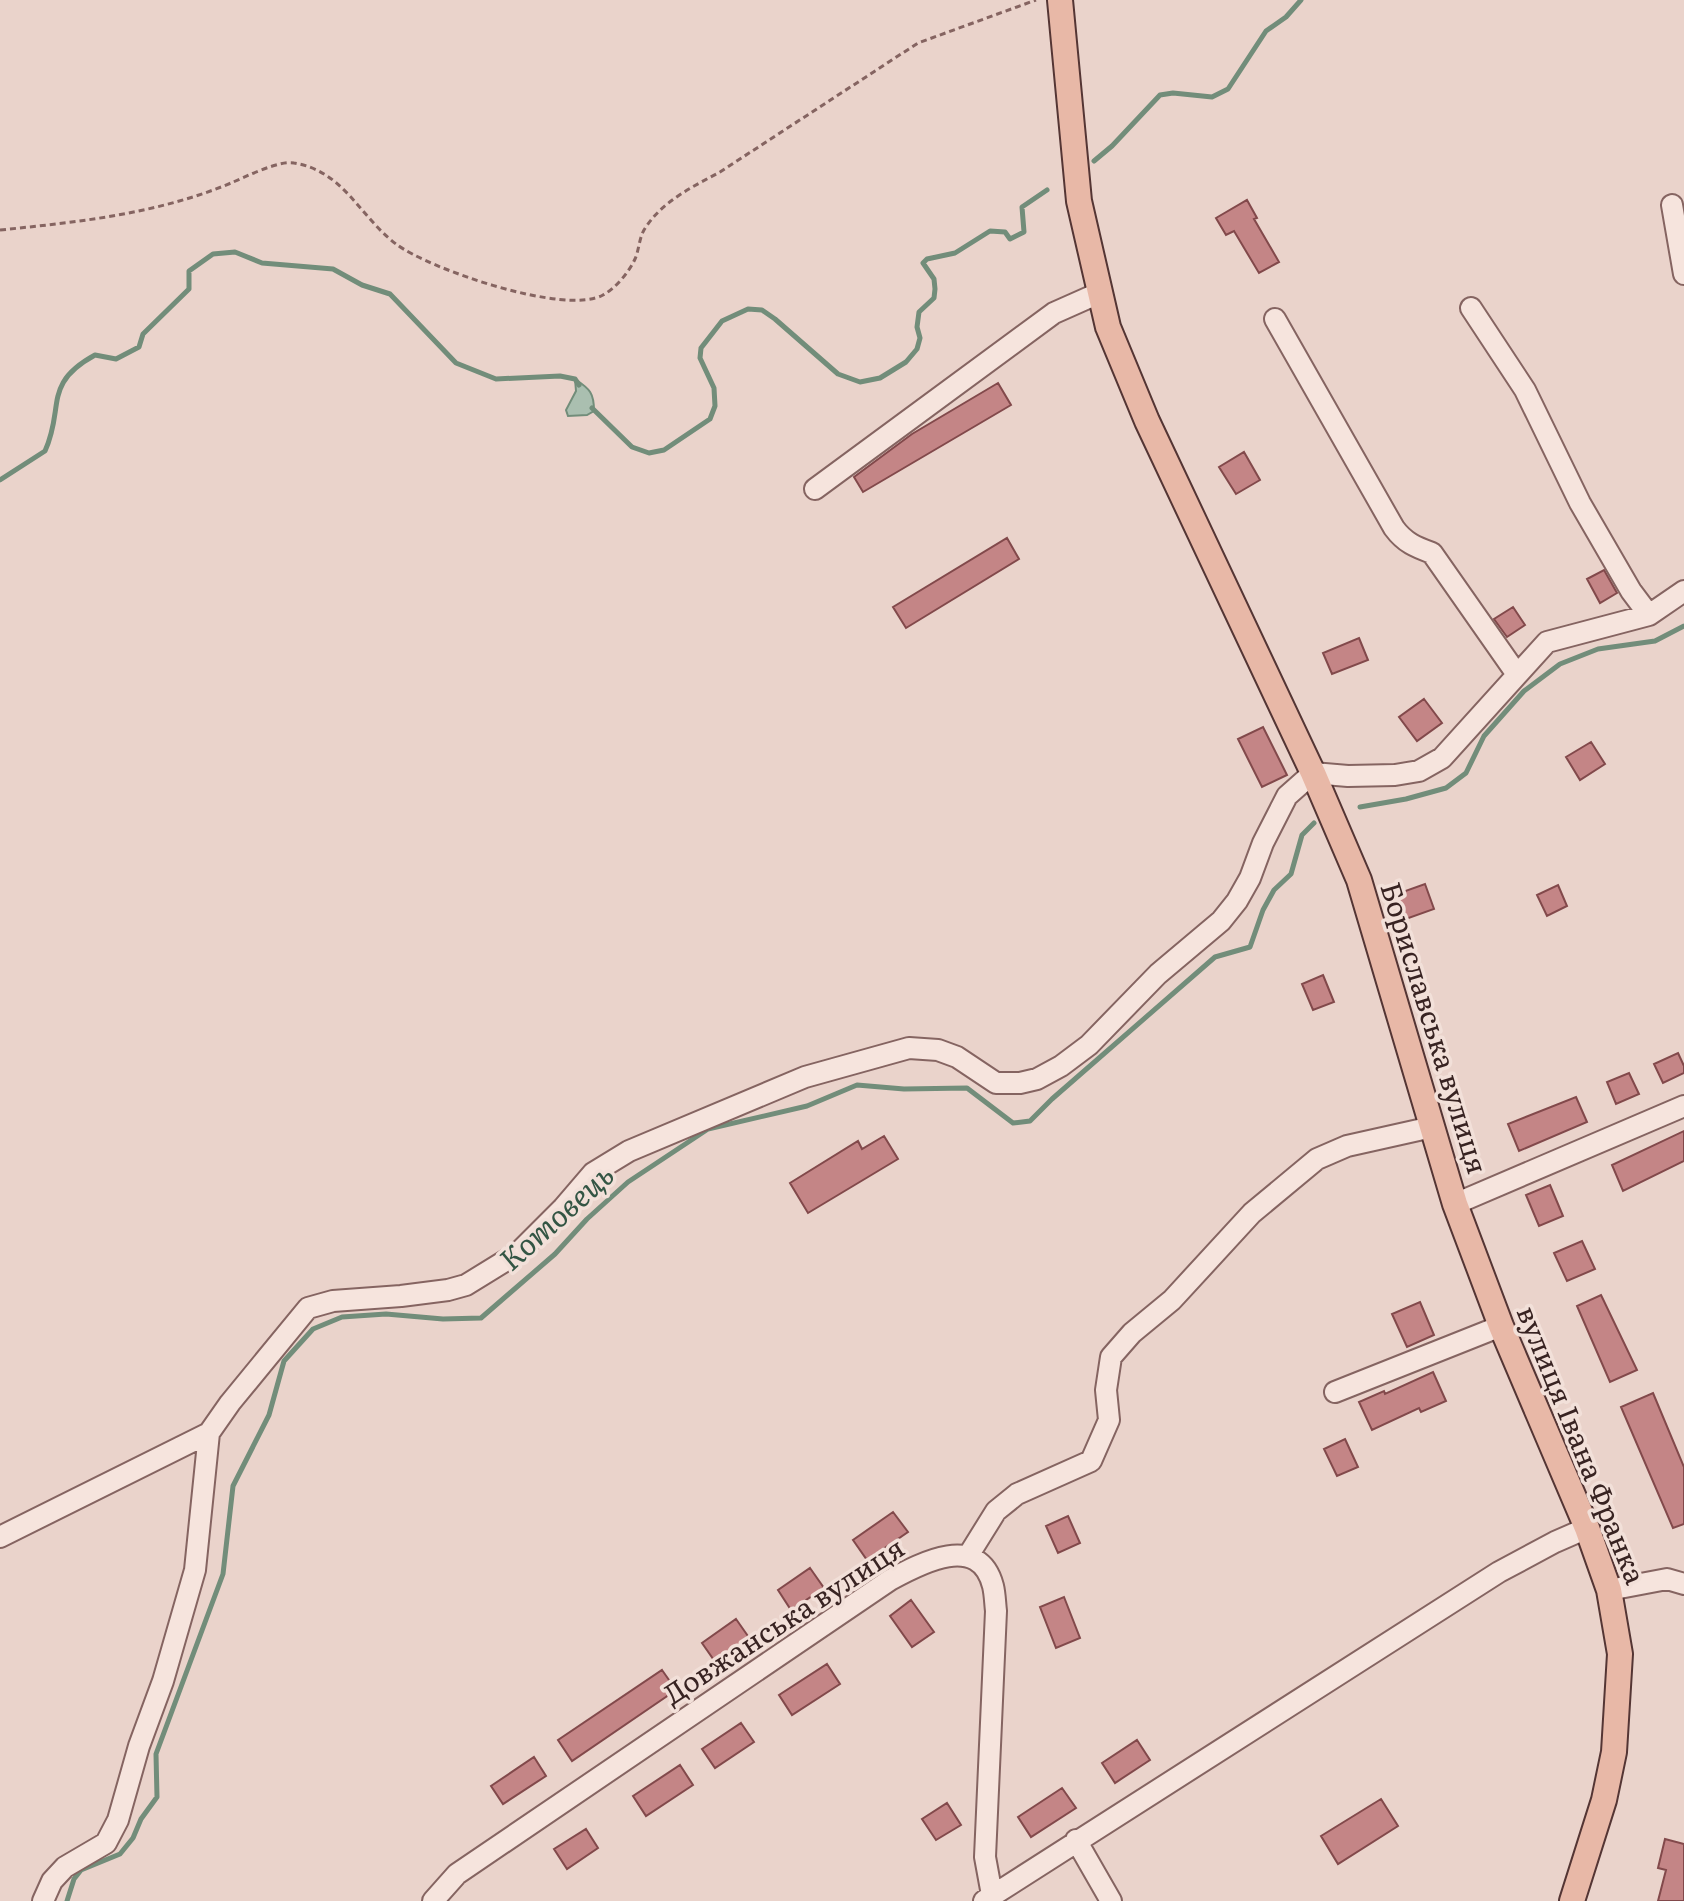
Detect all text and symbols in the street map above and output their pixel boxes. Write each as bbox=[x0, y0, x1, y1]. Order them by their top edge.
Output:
street label: Бориславська вулиця bbox=[1372, 876, 1500, 1179]
water label: Котовець bbox=[488, 1152, 622, 1279]
street label: вулиця Івана Франка bbox=[1508, 1299, 1658, 1590]
street label: Довжанська вулиця bbox=[654, 1525, 912, 1713]

